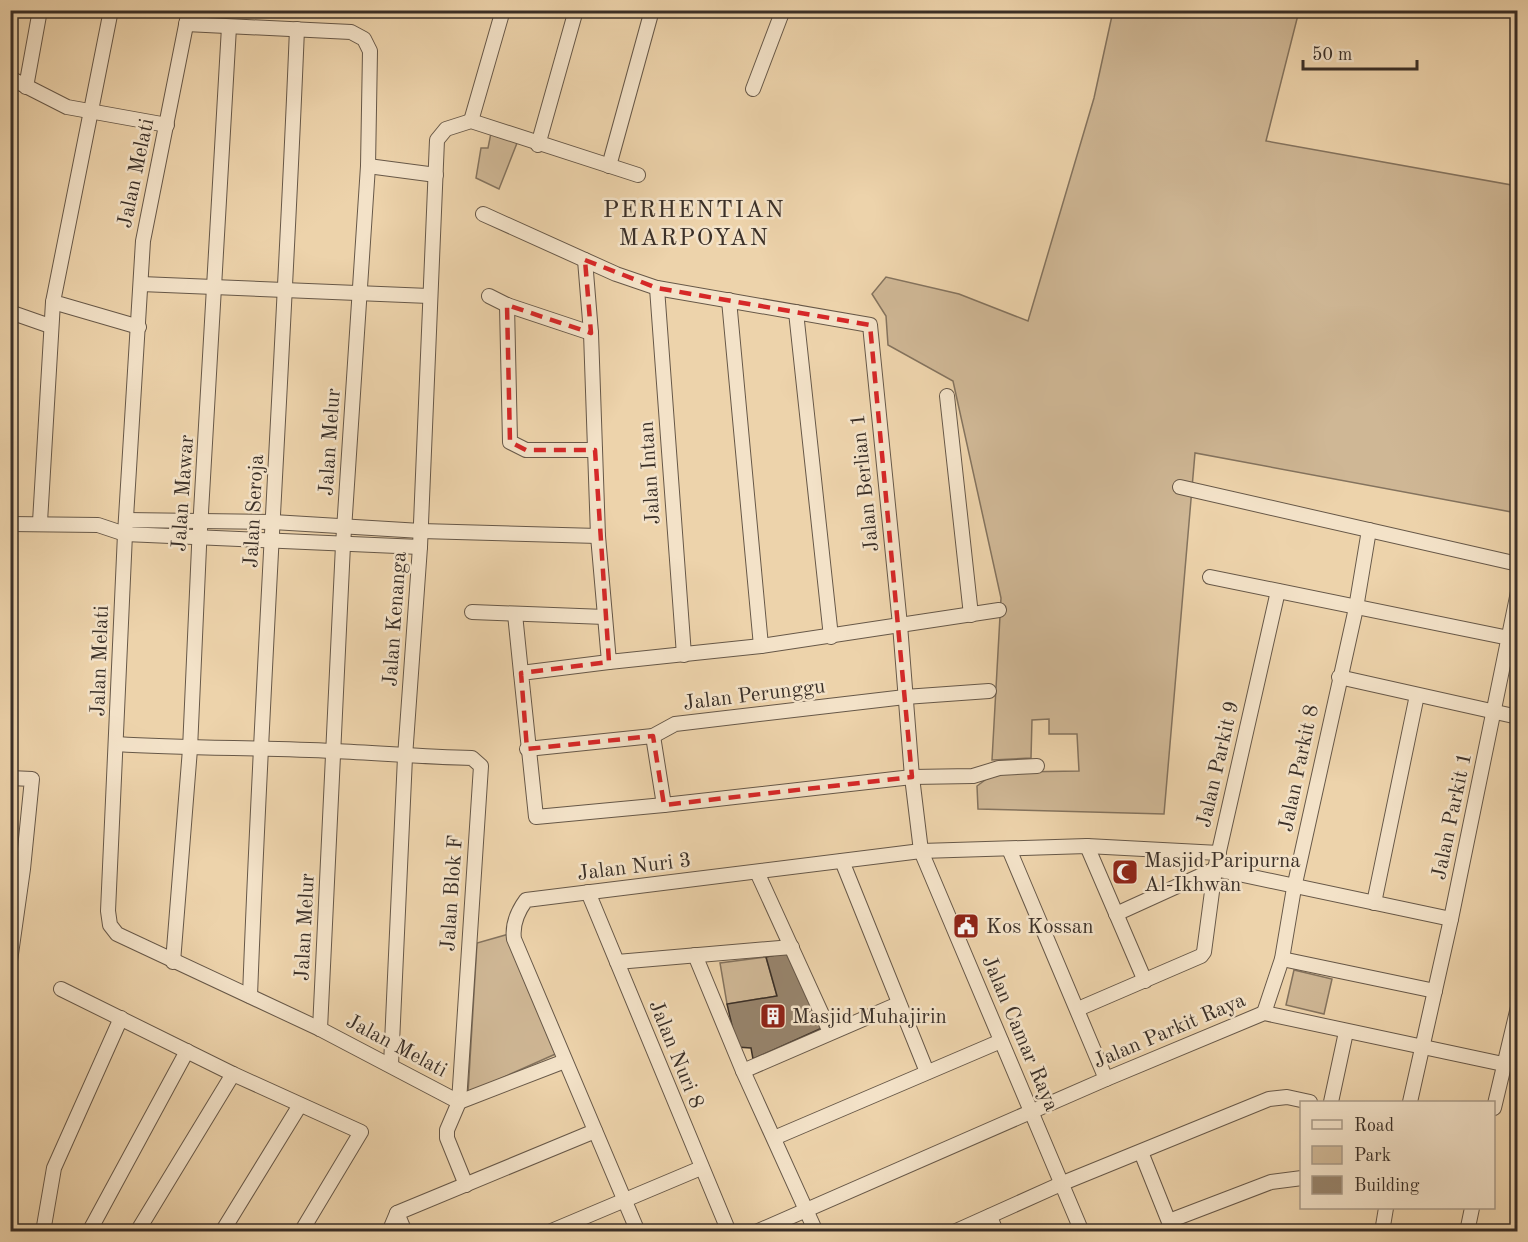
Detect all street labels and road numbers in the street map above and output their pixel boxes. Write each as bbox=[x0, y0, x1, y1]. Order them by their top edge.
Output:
street label: Jalan Melati bbox=[115, 117, 158, 230]
street label: Jalan Melur bbox=[316, 387, 345, 497]
street label: Jalan Berlian 1 bbox=[848, 413, 883, 553]
street label: Jalan Intan bbox=[636, 420, 665, 525]
street label: Jalan Mawar bbox=[169, 434, 198, 552]
street label: Jalan Seroja bbox=[241, 454, 268, 568]
street label: Jalan Kenanga bbox=[380, 551, 411, 687]
street label: Jalan Melati bbox=[88, 605, 113, 717]
street label: Jalan Perunggu bbox=[682, 676, 826, 715]
street label: Jalan Parkit 9 bbox=[1194, 699, 1243, 830]
street label: Jalan Parkit 8 bbox=[1276, 703, 1323, 834]
street label: Jalan Parkit 1 bbox=[1429, 751, 1476, 882]
street label: Jalan Blok F bbox=[438, 834, 467, 952]
street label: Jalan Nuri 3 bbox=[576, 850, 692, 885]
street label: Jalan Melur bbox=[292, 872, 319, 981]
street label: Jalan Camar Raya bbox=[977, 953, 1062, 1114]
street label: Jalan Parkit Raya bbox=[1090, 990, 1249, 1073]
street label: Jalan Nuri 8 bbox=[644, 997, 707, 1112]
street label: Jalan Melati bbox=[342, 1011, 450, 1082]

